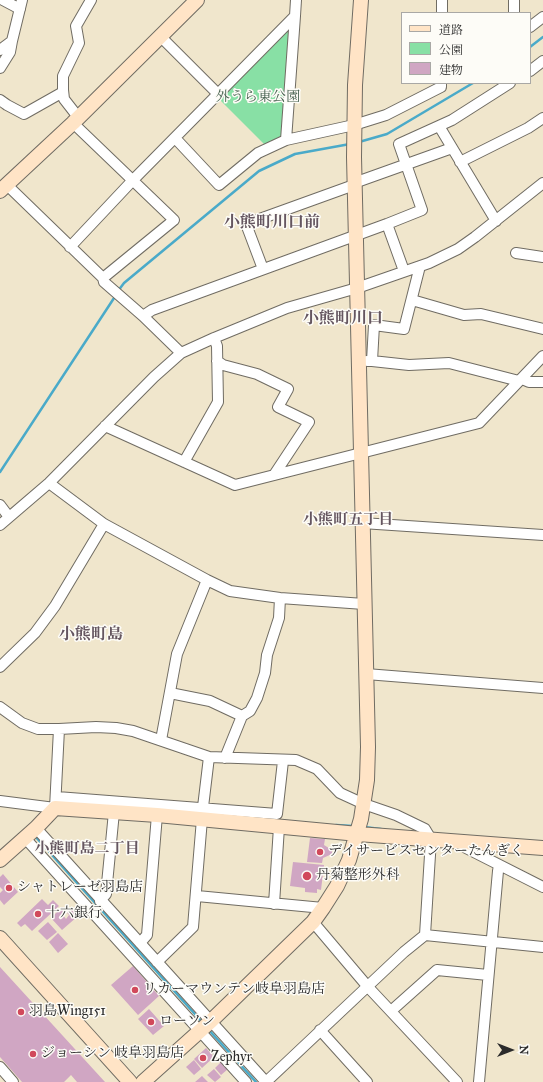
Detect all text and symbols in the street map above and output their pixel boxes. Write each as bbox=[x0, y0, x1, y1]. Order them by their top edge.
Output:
legend bbox=[401, 12, 531, 84]
text: 道路 bbox=[439, 23, 463, 37]
text: 公園 bbox=[439, 43, 463, 57]
text: 建物 bbox=[439, 63, 463, 77]
park label: 外うら東公園 bbox=[216, 90, 300, 106]
district label: 小熊町川口前 bbox=[224, 213, 320, 233]
district label: 小熊町川口 bbox=[303, 309, 383, 329]
district label: 小熊町五丁目 bbox=[303, 511, 393, 529]
district label: 小熊町島 bbox=[59, 625, 123, 645]
district label: 小熊町島二丁目 bbox=[35, 840, 139, 858]
place label: デイサービスセンターたんぎく bbox=[328, 844, 524, 860]
marker: デイサービスセンターたんぎく bbox=[315, 847, 325, 857]
place label: 丹菊整形外科 bbox=[316, 868, 400, 884]
marker: 丹菊整形外科 bbox=[301, 870, 313, 882]
place label: シャトレーゼ羽島店 bbox=[17, 880, 143, 896]
marker: シャトレーゼ羽島店 bbox=[4, 883, 14, 893]
place label: 十六銀行 bbox=[46, 906, 102, 922]
marker: 十六銀行 bbox=[33, 909, 43, 919]
place label: リカーマウンテン岐阜羽島店 bbox=[143, 982, 325, 998]
marker: リカーマウンテン岐阜羽島店 bbox=[130, 985, 140, 995]
place label: 羽島Wing151 bbox=[29, 1004, 106, 1020]
marker: 羽島Wing151 bbox=[16, 1007, 26, 1017]
place label: ローソン bbox=[159, 1014, 215, 1030]
marker: ローソン bbox=[146, 1017, 156, 1027]
north arrow bbox=[491, 1030, 531, 1070]
text: N bbox=[517, 1045, 530, 1055]
place label: ジョーシン 岐阜羽島店 bbox=[41, 1046, 184, 1062]
marker: ジョーシン 岐阜羽島店 bbox=[28, 1049, 38, 1059]
place label: Zephyr bbox=[211, 1050, 252, 1066]
marker: Zephyr bbox=[198, 1053, 208, 1063]

